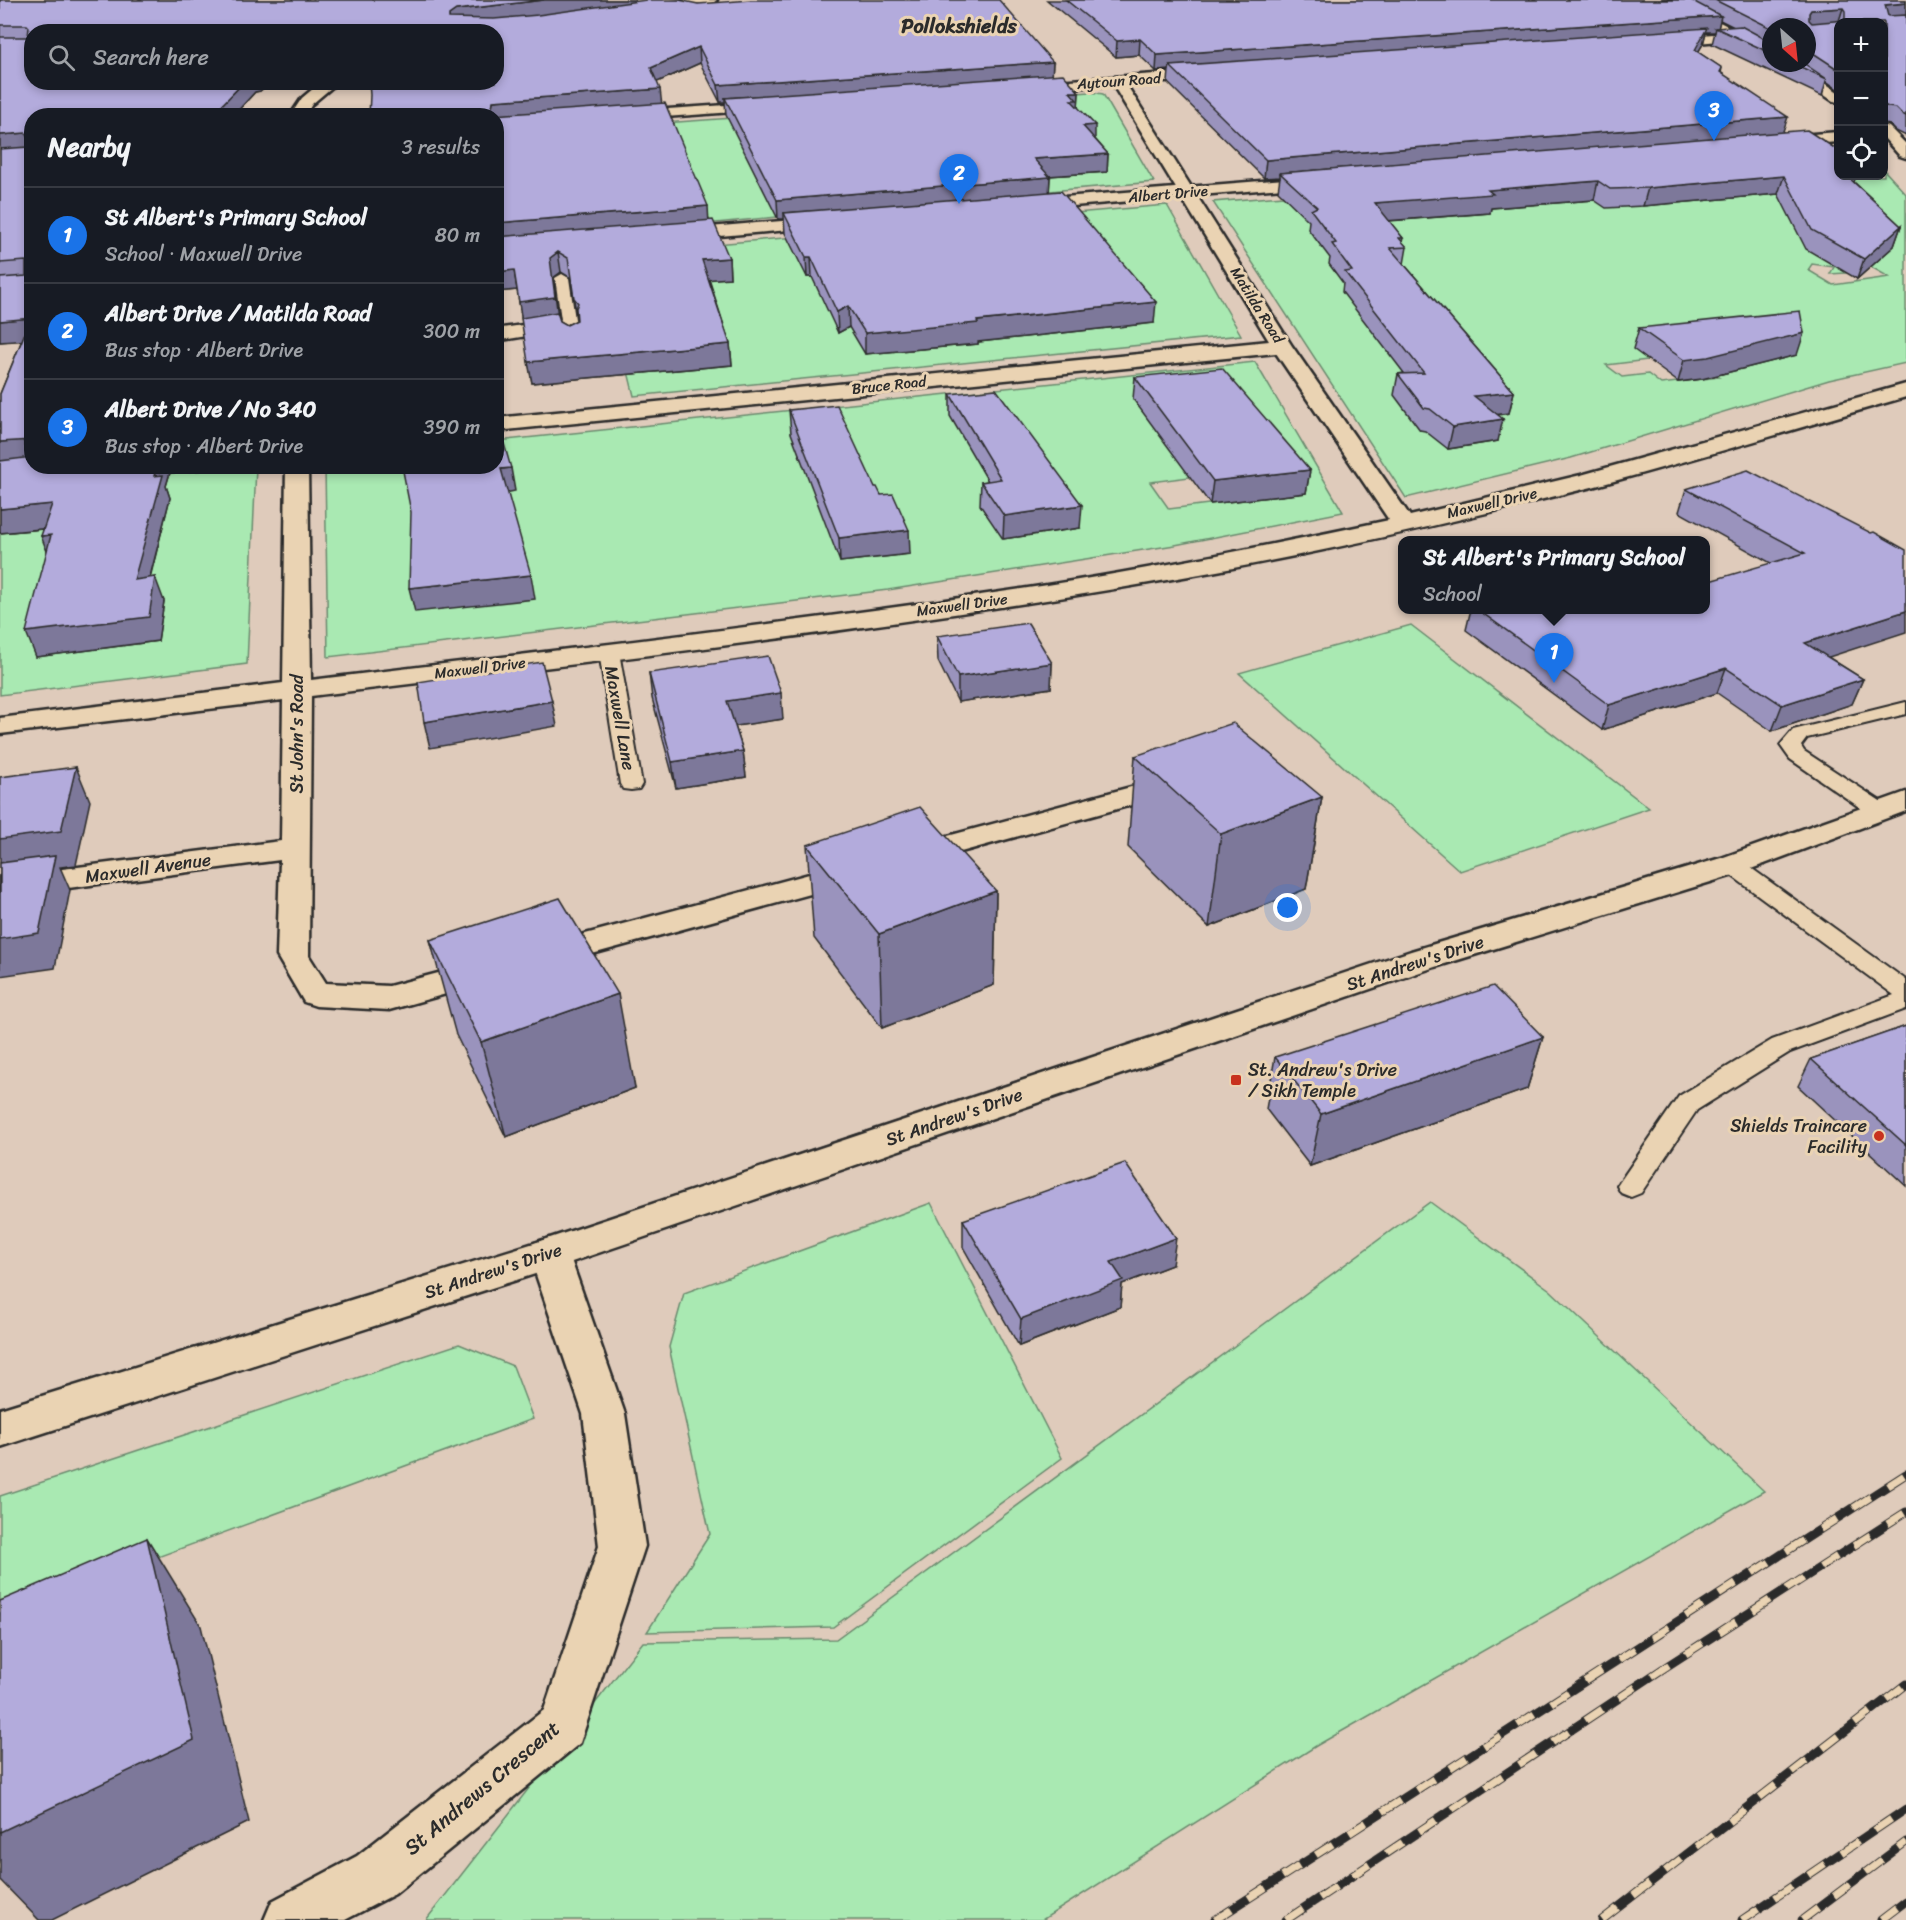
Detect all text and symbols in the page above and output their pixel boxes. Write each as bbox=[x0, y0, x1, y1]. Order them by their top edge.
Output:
district label: Pollokshields bbox=[901, 9, 1017, 44]
north arrow bbox=[1762, 18, 1816, 72]
map controls bbox=[1834, 18, 1888, 180]
button: + bbox=[1834, 18, 1888, 72]
search box bbox=[24, 24, 504, 90]
text: Search here bbox=[93, 38, 209, 77]
icon: search bbox=[45, 41, 78, 74]
street label: Aytoun Road bbox=[1075, 65, 1163, 97]
button: − bbox=[1834, 72, 1888, 126]
pin: 3 bbox=[1694, 92, 1734, 141]
text: Nearby bbox=[48, 124, 130, 170]
button: locate bbox=[1834, 126, 1888, 180]
text: 3 results bbox=[402, 130, 480, 165]
pin: 2 bbox=[940, 154, 978, 204]
street label: Albert Drive bbox=[1126, 178, 1209, 211]
text: St Albert's Primary School bbox=[105, 198, 367, 237]
text: 1 bbox=[63, 218, 72, 253]
text: 80 m bbox=[435, 218, 480, 253]
text: School · Maxwell Drive bbox=[105, 237, 302, 272]
street label: Matilda Road bbox=[1223, 262, 1291, 349]
text: Albert Drive / Matilda Road bbox=[105, 294, 371, 333]
text: 2 bbox=[62, 314, 73, 349]
text: 300 m bbox=[423, 314, 480, 349]
text: Bus stop · Albert Drive bbox=[105, 333, 303, 368]
street label: Bruce Road bbox=[850, 368, 929, 402]
text: Albert Drive / No 340 bbox=[105, 390, 316, 429]
text: 3 bbox=[62, 410, 73, 445]
text: 390 m bbox=[424, 410, 480, 445]
text: Bus stop · Albert Drive bbox=[105, 429, 303, 464]
street label: Maxwell Drive bbox=[1444, 480, 1540, 526]
popup bbox=[1398, 536, 1710, 614]
text: St Albert's Primary School bbox=[1423, 538, 1685, 577]
text: School bbox=[1423, 577, 1482, 612]
street label: Maxwell Drive bbox=[915, 586, 1010, 624]
pin: 1 bbox=[1534, 634, 1574, 683]
street label: Maxwell Drive bbox=[433, 649, 527, 687]
street label: Maxwell Lane bbox=[595, 663, 645, 773]
street label: St John's Road bbox=[281, 673, 313, 793]
street label: Maxwell Avenue bbox=[83, 843, 213, 893]
your location bbox=[1273, 893, 1302, 922]
street label: St Andrew's Drive bbox=[1342, 926, 1488, 1000]
place label: St. Andrew's Drive / Sikh Temple bbox=[1248, 1054, 1397, 1107]
marker: St. Andrew's Drive / Sikh Temple bbox=[1229, 1073, 1243, 1087]
street label: St Andrew's Drive bbox=[881, 1079, 1027, 1155]
place label: Shields Traincare Facility bbox=[1730, 1110, 1868, 1163]
marker: Shields Traincare Facility bbox=[1872, 1129, 1886, 1143]
street label: St Andrew's Drive bbox=[420, 1234, 566, 1308]
street label: St Andrews Crescent bbox=[395, 1711, 569, 1865]

